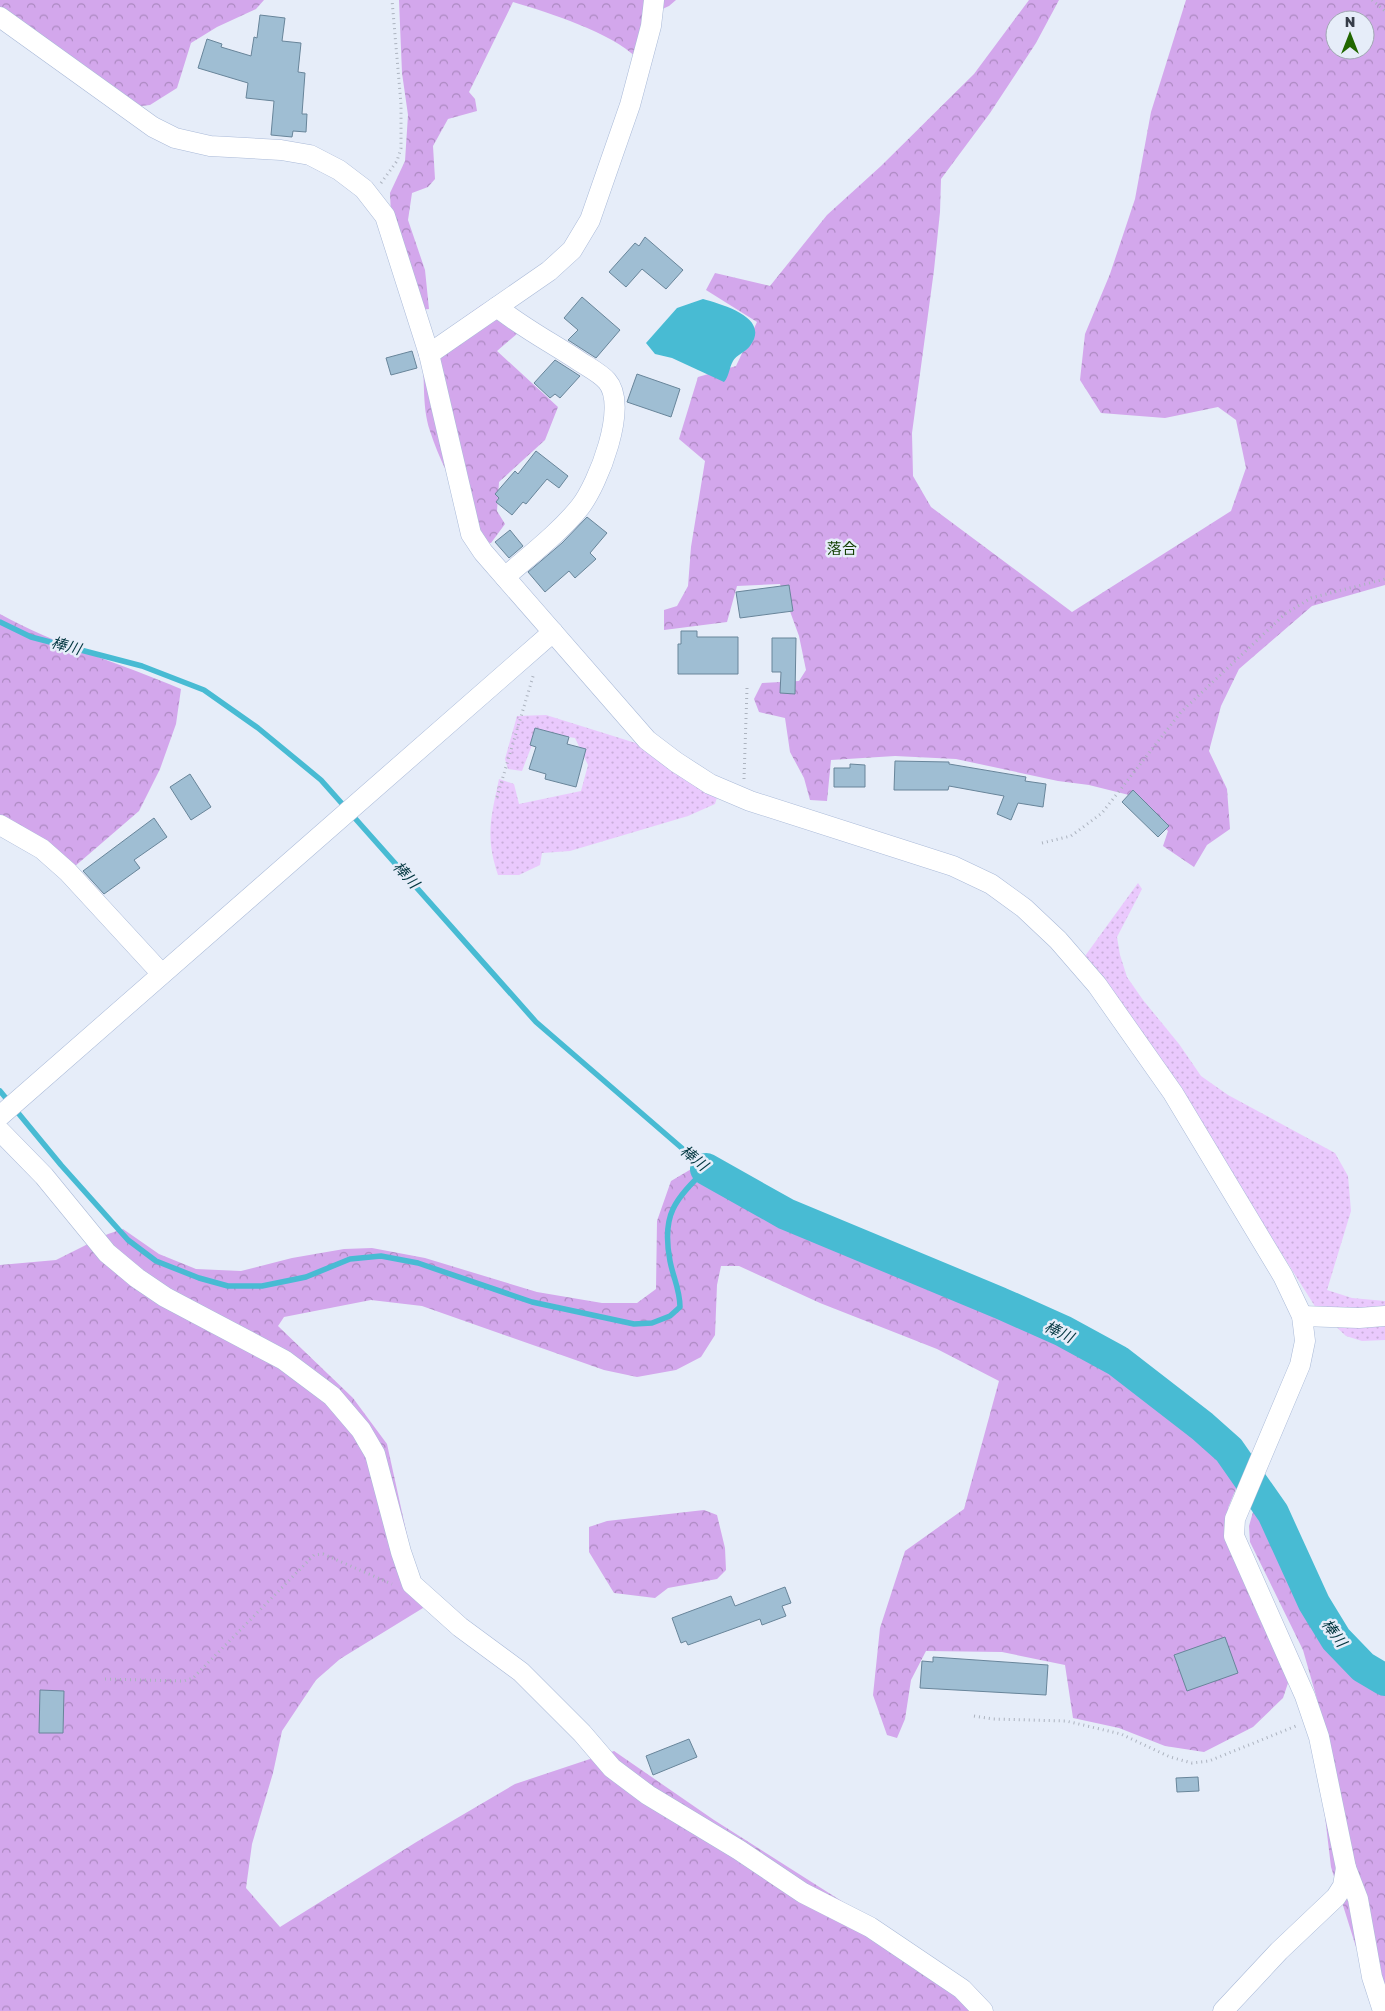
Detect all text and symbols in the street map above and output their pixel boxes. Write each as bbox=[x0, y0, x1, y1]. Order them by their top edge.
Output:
north arrow bbox=[1325, 10, 1375, 60]
text: N bbox=[1345, 13, 1355, 30]
district label: 落合 bbox=[827, 539, 857, 557]
water label: 棒川 bbox=[49, 632, 85, 658]
water label: 棒川 bbox=[390, 857, 425, 893]
water label: 棒川 bbox=[677, 1141, 713, 1175]
water label: 棒川 bbox=[1042, 1316, 1079, 1347]
water label: 棒川 bbox=[1319, 1615, 1352, 1651]

